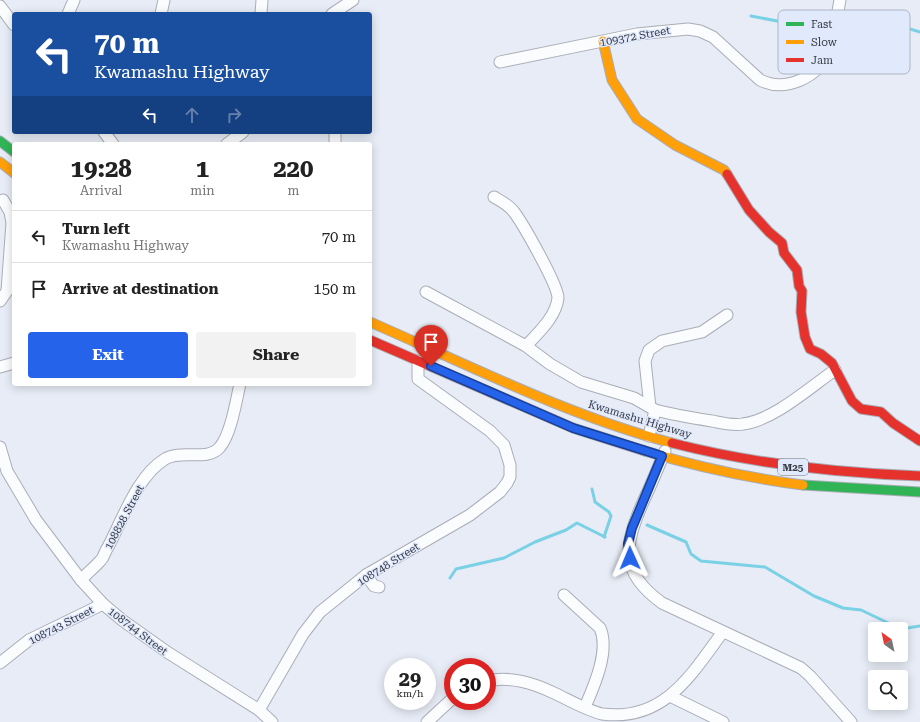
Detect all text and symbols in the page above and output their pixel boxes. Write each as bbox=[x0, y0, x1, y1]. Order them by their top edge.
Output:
legend bbox=[778, 10, 910, 74]
text: Fast bbox=[811, 18, 832, 31]
street label: 109372 Street bbox=[599, 24, 671, 49]
text: 70 m bbox=[94, 27, 159, 60]
icon: left bbox=[28, 28, 80, 80]
text: Slow bbox=[811, 36, 838, 49]
text: Jam bbox=[811, 54, 833, 67]
text: Kwamashu Highway bbox=[94, 61, 270, 82]
icon: left bbox=[139, 104, 161, 126]
icon: ahead bbox=[181, 104, 203, 126]
icon: right bbox=[223, 104, 245, 126]
text: 19:28 bbox=[71, 155, 132, 183]
text: 1 bbox=[196, 155, 209, 183]
text: 220 bbox=[273, 155, 314, 183]
text: Arrival bbox=[80, 183, 122, 198]
text: min bbox=[190, 183, 215, 198]
text: m bbox=[287, 183, 299, 198]
text: Turn left bbox=[62, 220, 130, 238]
icon: left bbox=[28, 226, 50, 248]
text: 70 m bbox=[322, 228, 356, 246]
text: Kwamashu Highway bbox=[62, 238, 189, 253]
icon: arrive bbox=[28, 278, 50, 300]
text: Arrive at destination bbox=[62, 280, 218, 298]
text: 150 m bbox=[313, 280, 356, 298]
pin bbox=[414, 325, 448, 366]
icon: arrive bbox=[420, 331, 442, 353]
button: Exit bbox=[28, 332, 188, 378]
button: Share bbox=[196, 332, 356, 378]
street label: Kwamashu Highway bbox=[587, 398, 694, 442]
road number: M25 bbox=[778, 459, 808, 475]
street label: 108828 Street bbox=[102, 483, 147, 552]
position arrow bbox=[609, 537, 651, 579]
street label: 108748 Street bbox=[355, 540, 422, 589]
street label: 108743 Street bbox=[27, 603, 96, 647]
street label: 108744 Street bbox=[105, 605, 170, 658]
north arrow bbox=[868, 622, 908, 662]
map controls bbox=[868, 622, 908, 710]
speed limit sign: 30 bbox=[444, 658, 496, 710]
text: 29 bbox=[399, 667, 421, 691]
button: search bbox=[868, 670, 908, 710]
text: km/h bbox=[397, 688, 423, 699]

